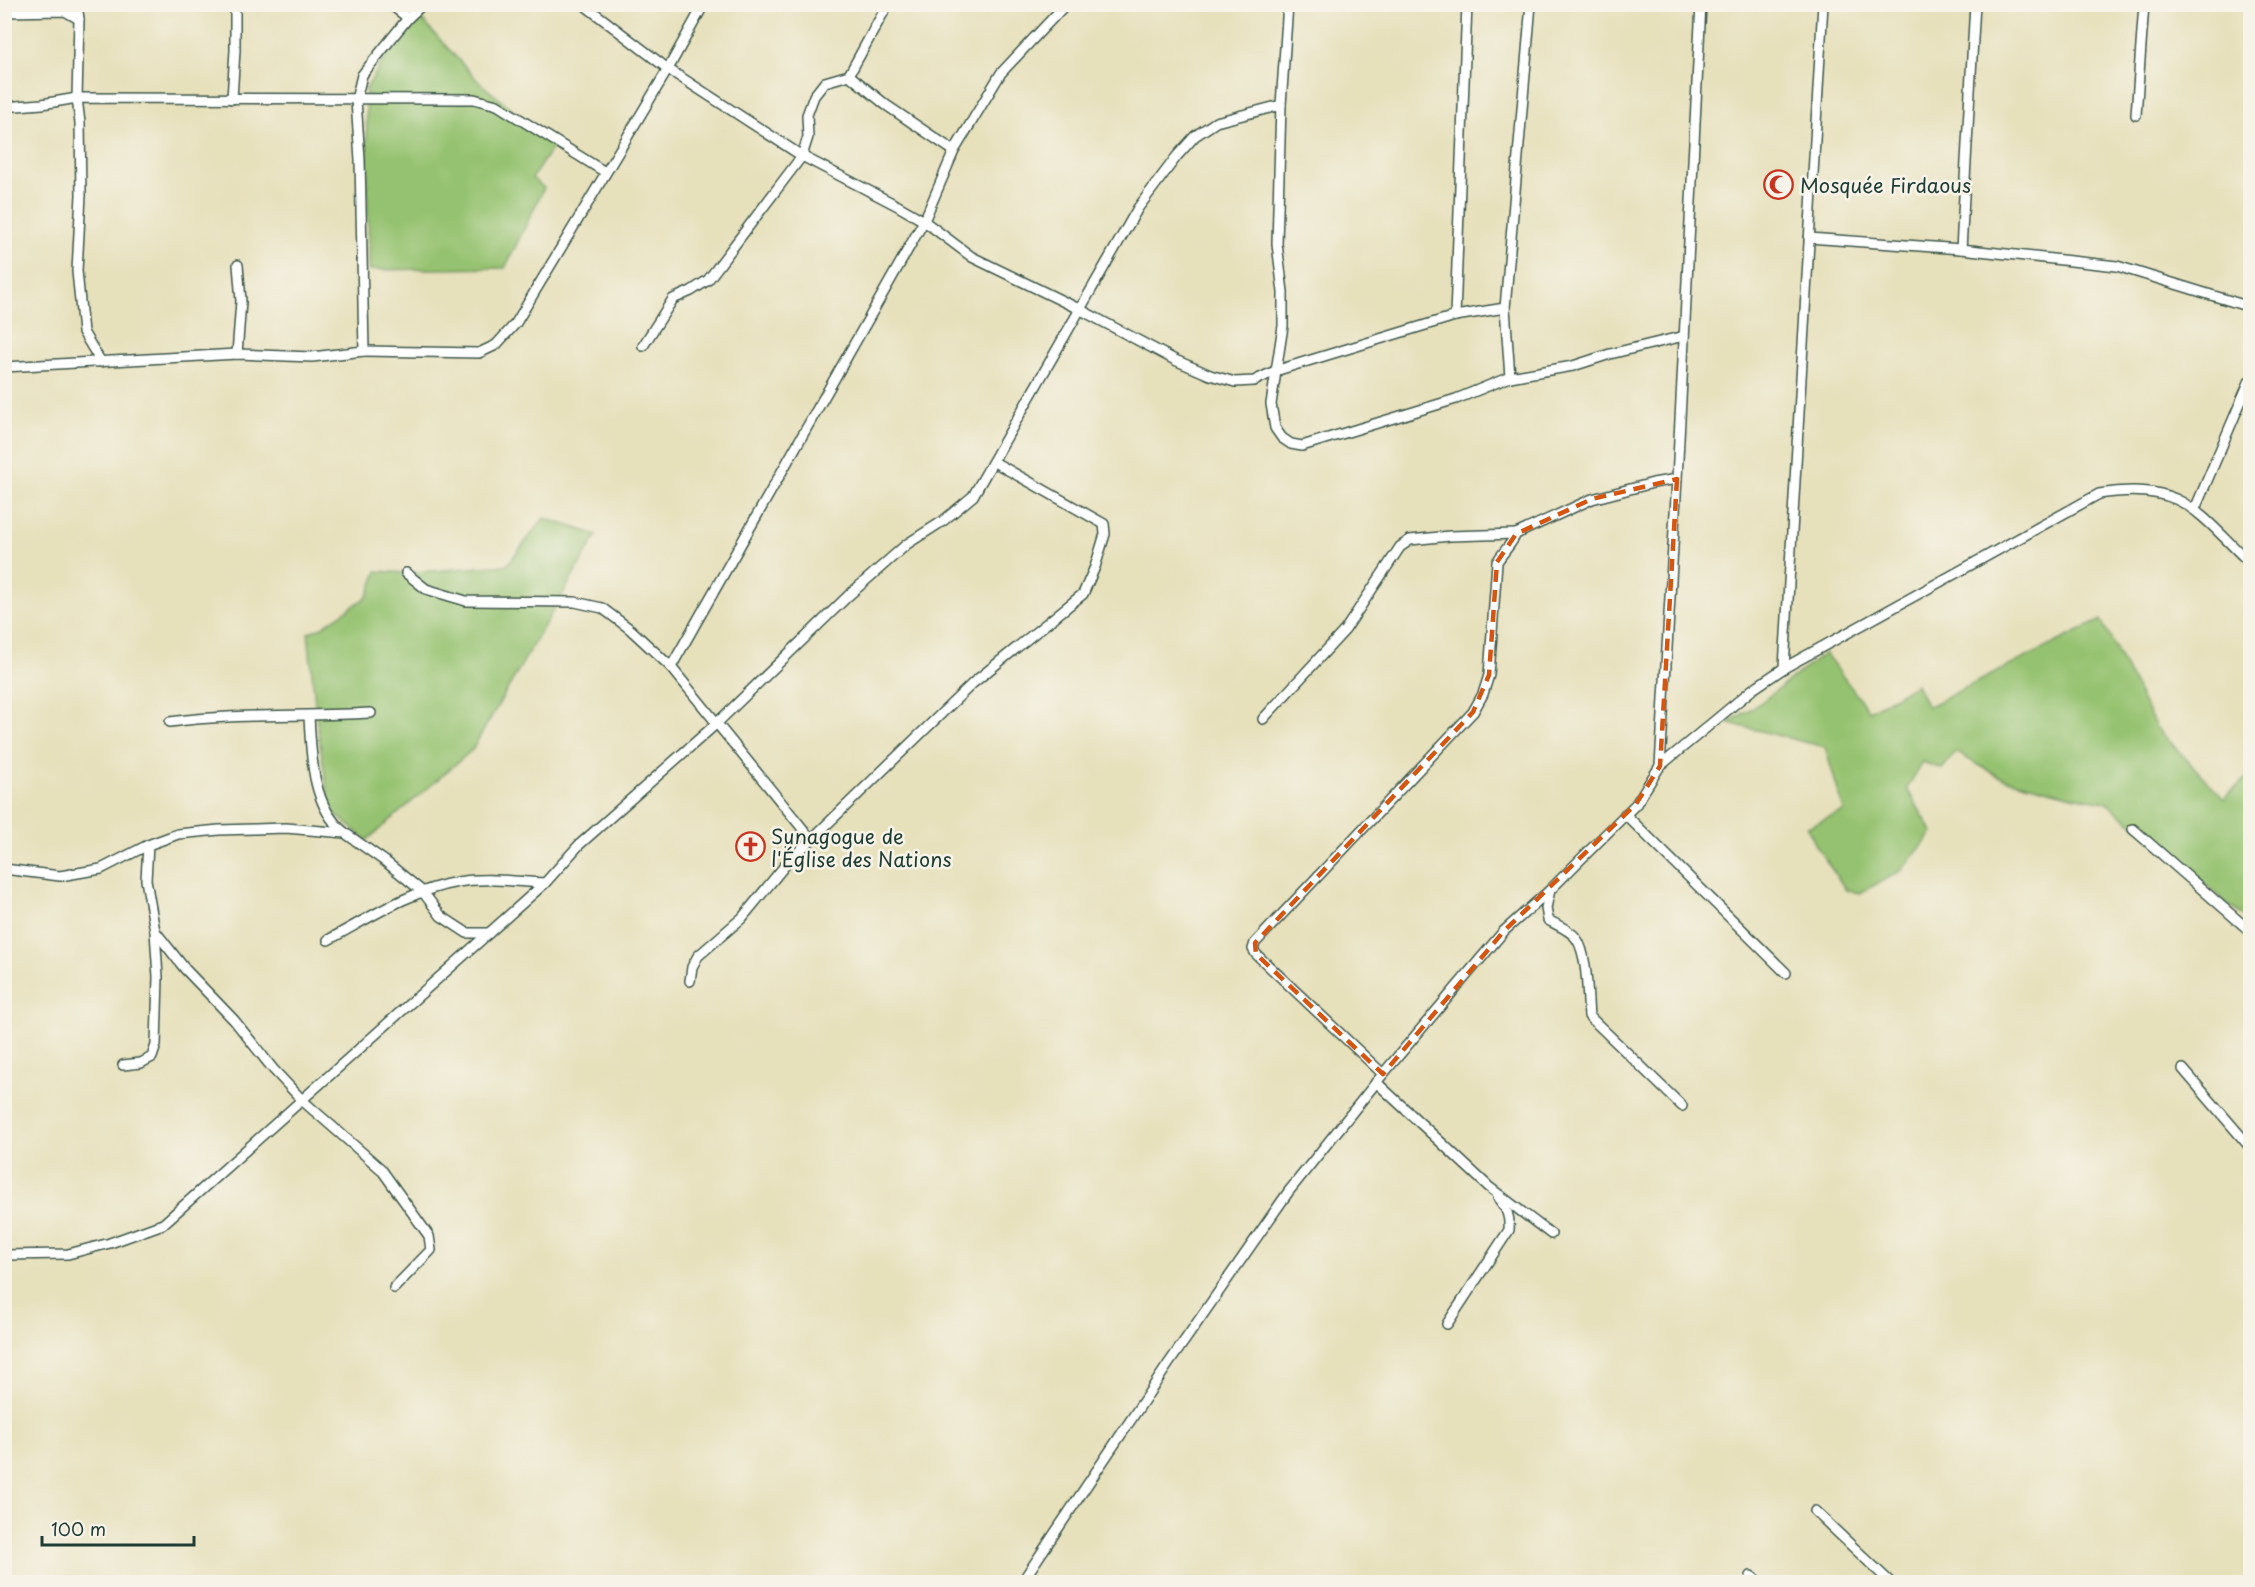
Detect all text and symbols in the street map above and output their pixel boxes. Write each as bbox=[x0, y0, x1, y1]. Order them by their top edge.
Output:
mosque icon: Mosquée Firdaous bbox=[1763, 169, 1795, 201]
place label: Mosquée Firdaous bbox=[1800, 170, 1971, 200]
place label: Synagogue de l'Église des Nations bbox=[771, 821, 952, 874]
church icon: Synagogue de l'Église des Nations bbox=[734, 831, 766, 863]
scale bar bbox=[42, 1509, 194, 1547]
text: 100 m bbox=[51, 1515, 106, 1542]

